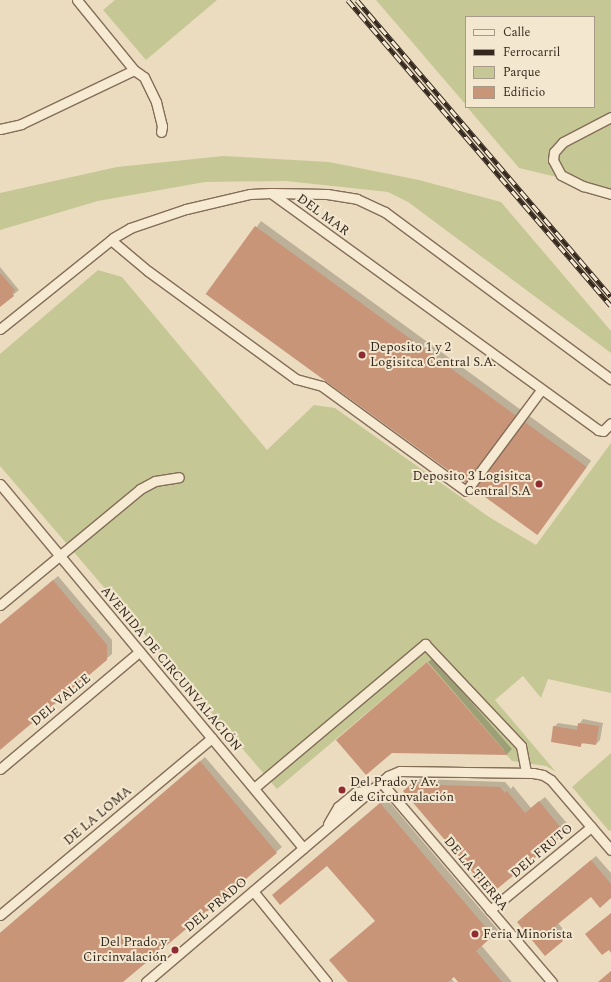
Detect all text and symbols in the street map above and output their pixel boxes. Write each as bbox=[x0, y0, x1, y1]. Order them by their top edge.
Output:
legend bbox=[465, 16, 595, 108]
text: Calle bbox=[503, 23, 530, 42]
text: Ferrocarril bbox=[503, 43, 560, 62]
text: Parque bbox=[503, 63, 540, 82]
text: Edificio bbox=[503, 83, 545, 102]
street label: DEL MAR bbox=[294, 191, 352, 239]
place label: Deposito 1 y 2 Logisitca Central S.A. bbox=[370, 340, 496, 371]
marker: Deposito 1 y 2 Logisitca Central S.A. bbox=[357, 350, 367, 360]
place label: Deposito 3 Logisitca Central S.A bbox=[413, 469, 531, 500]
marker: Deposito 3 Logisitca Central S.A bbox=[534, 479, 544, 489]
street label: AVENIDA DE CIRCUNVALACIÓN bbox=[97, 583, 245, 755]
street label: DEL VALLE bbox=[28, 671, 94, 729]
place label: Del Prado y Av. de Circunvalación bbox=[350, 775, 454, 806]
street label: DE LA LOMA bbox=[61, 783, 135, 849]
marker: Del Prado y Av. de Circunvalación bbox=[337, 785, 347, 795]
street label: DEL FRUTO bbox=[508, 821, 576, 881]
street label: DE LA TIERRA bbox=[440, 834, 512, 914]
street label: DEL PRADO bbox=[181, 874, 251, 936]
place label: Feria Minorista bbox=[483, 926, 573, 942]
marker: Feria Minorista bbox=[470, 929, 480, 939]
place label: Del Prado y Circinvalación bbox=[83, 935, 167, 966]
marker: Del Prado y Circinvalación bbox=[170, 945, 180, 955]

